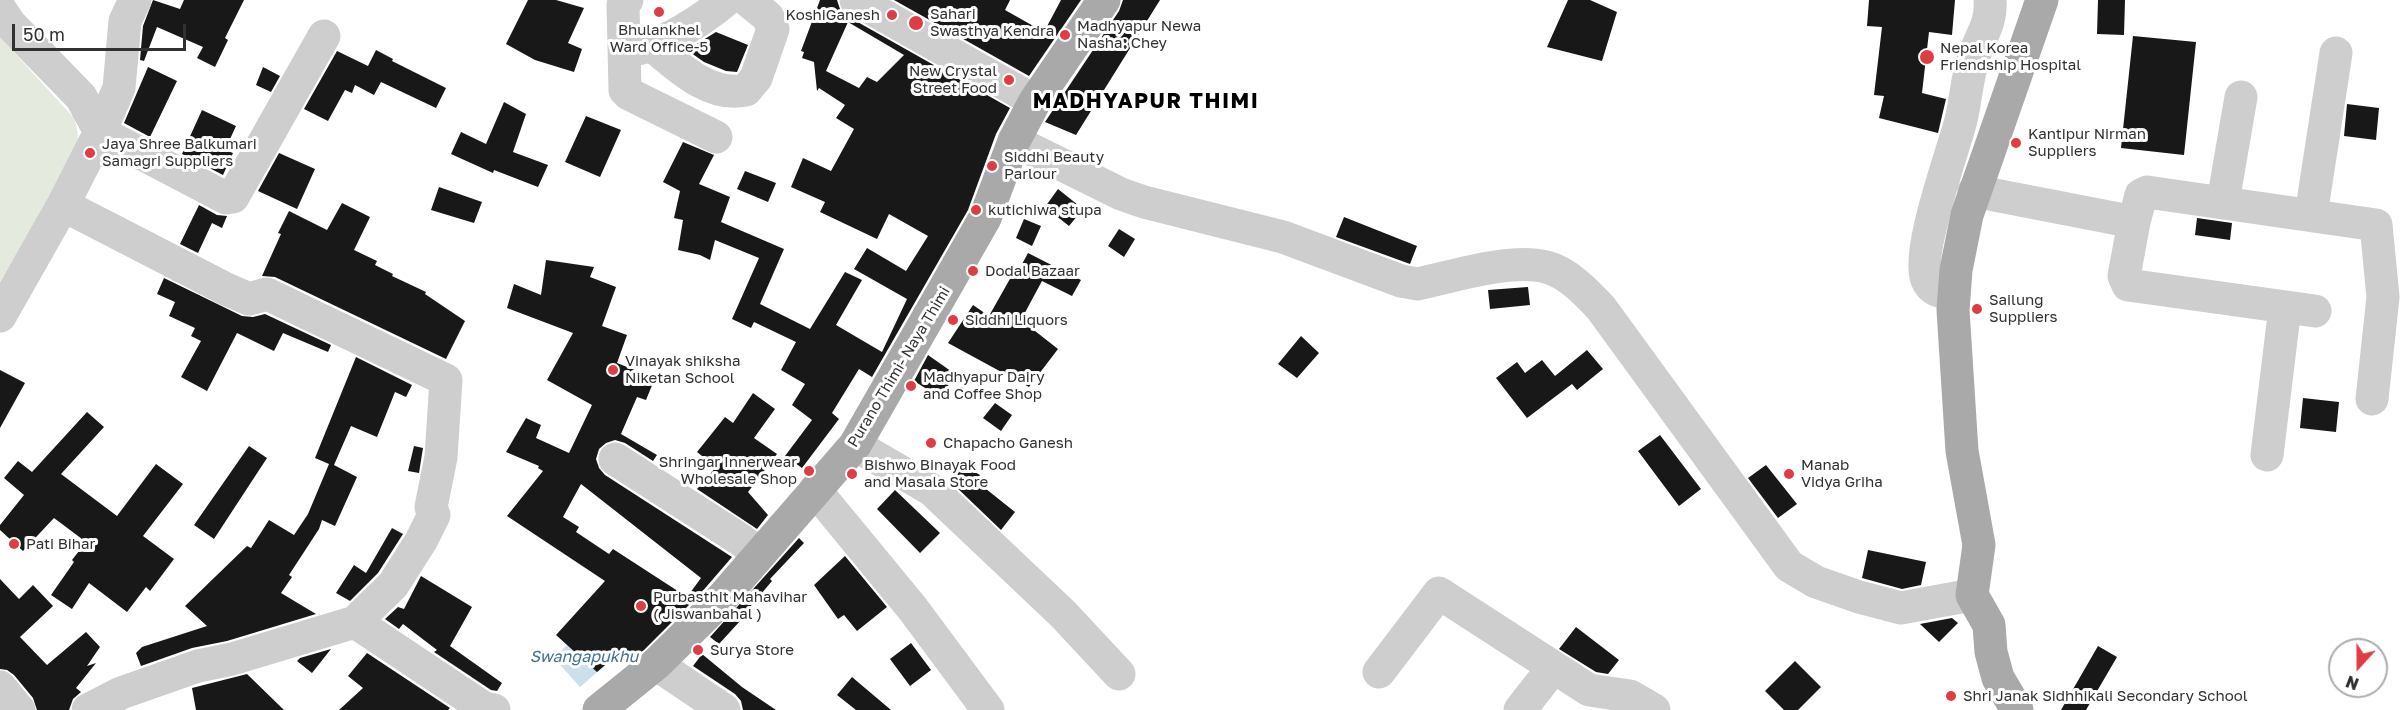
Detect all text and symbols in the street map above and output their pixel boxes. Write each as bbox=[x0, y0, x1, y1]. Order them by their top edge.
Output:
marker: Bhulankhel Ward Office-5 bbox=[652, 5, 666, 19]
place label: Sahari Swasthya Kendra bbox=[930, 5, 1054, 40]
place label: KoshiGanesh bbox=[786, 6, 880, 24]
marker: KoshiGanesh bbox=[885, 8, 899, 22]
scale bar bbox=[15, 12, 189, 50]
marker: Sahari Swasthya Kendra bbox=[907, 14, 925, 32]
place label: Madhyapur Newa Nasha: Chey bbox=[1077, 17, 1201, 52]
place label: Bhulankhel Ward Office-5 bbox=[610, 21, 708, 56]
text: 50 m bbox=[23, 23, 65, 45]
marker: Madhyapur Newa Nasha: Chey bbox=[1058, 28, 1072, 42]
place label: Nepal Korea Friendship Hospital bbox=[1940, 39, 2081, 74]
marker: Nepal Korea Friendship Hospital bbox=[1918, 48, 1936, 66]
place label: New Crystal Street Food bbox=[909, 62, 997, 97]
marker: New Crystal Street Food bbox=[1002, 73, 1016, 87]
district label: MADHYAPUR THIMI bbox=[1033, 88, 1259, 114]
place label: Kantipur Nirman Suppliers bbox=[2028, 125, 2146, 160]
place label: Jaya Shree Balkumari Samagri Suppliers bbox=[102, 135, 257, 170]
marker: Kantipur Nirman Suppliers bbox=[2009, 136, 2023, 150]
marker: Jaya Shree Balkumari Samagri Suppliers bbox=[83, 146, 97, 160]
place label: Siddhi Beauty Parlour bbox=[1004, 148, 1104, 183]
marker: Siddhi Beauty Parlour bbox=[985, 159, 999, 173]
place label: kutichiwa stupa bbox=[988, 201, 1102, 219]
marker: kutichiwa stupa bbox=[969, 203, 983, 217]
place label: Dodal Bazaar bbox=[985, 262, 1080, 280]
marker: Dodal Bazaar bbox=[966, 264, 980, 278]
street label: Purano Thimi- Naya Thimi bbox=[844, 284, 954, 450]
place label: Sailung Suppliers bbox=[1989, 291, 2057, 326]
marker: Sailung Suppliers bbox=[1970, 302, 1984, 316]
place label: Siddhi Liquors bbox=[965, 311, 1068, 329]
marker: Siddhi Liquors bbox=[946, 313, 960, 327]
place label: Vinayak shiksha Niketan School bbox=[625, 352, 740, 387]
marker: Vinayak shiksha Niketan School bbox=[606, 363, 620, 377]
place label: Madhyapur Dairy and Coffee Shop bbox=[923, 368, 1045, 403]
marker: Madhyapur Dairy and Coffee Shop bbox=[904, 379, 918, 393]
place label: Chapacho Ganesh bbox=[943, 434, 1073, 452]
marker: Chapacho Ganesh bbox=[924, 436, 938, 450]
place label: Shringar Innerwear Wholesale Shop bbox=[659, 453, 797, 488]
place label: Bishwo Binayak Food and Masala Store bbox=[864, 456, 1016, 491]
place label: Manab Vidya Griha bbox=[1801, 456, 1883, 491]
marker: Shringar Innerwear Wholesale Shop bbox=[802, 464, 816, 478]
marker: Bishwo Binayak Food and Masala Store bbox=[845, 467, 859, 481]
marker: Manab Vidya Griha bbox=[1782, 467, 1796, 481]
place label: Pati Bihar bbox=[26, 535, 95, 553]
marker: Pati Bihar bbox=[7, 537, 21, 551]
place label: Purbasthit Mahavihar ( Jiswanbahal ) bbox=[653, 588, 807, 623]
marker: Purbasthit Mahavihar ( Jiswanbahal ) bbox=[634, 599, 648, 613]
north arrow bbox=[2328, 638, 2388, 698]
place label: Surya Store bbox=[710, 641, 794, 659]
marker: Surya Store bbox=[691, 643, 705, 657]
water label: Swangapukhu bbox=[530, 647, 638, 667]
text: N bbox=[2343, 671, 2362, 694]
place label: Shri Janak Sidhhikali Secondary School bbox=[1963, 687, 2248, 705]
marker: Shri Janak Sidhhikali Secondary School bbox=[1944, 689, 1958, 703]

